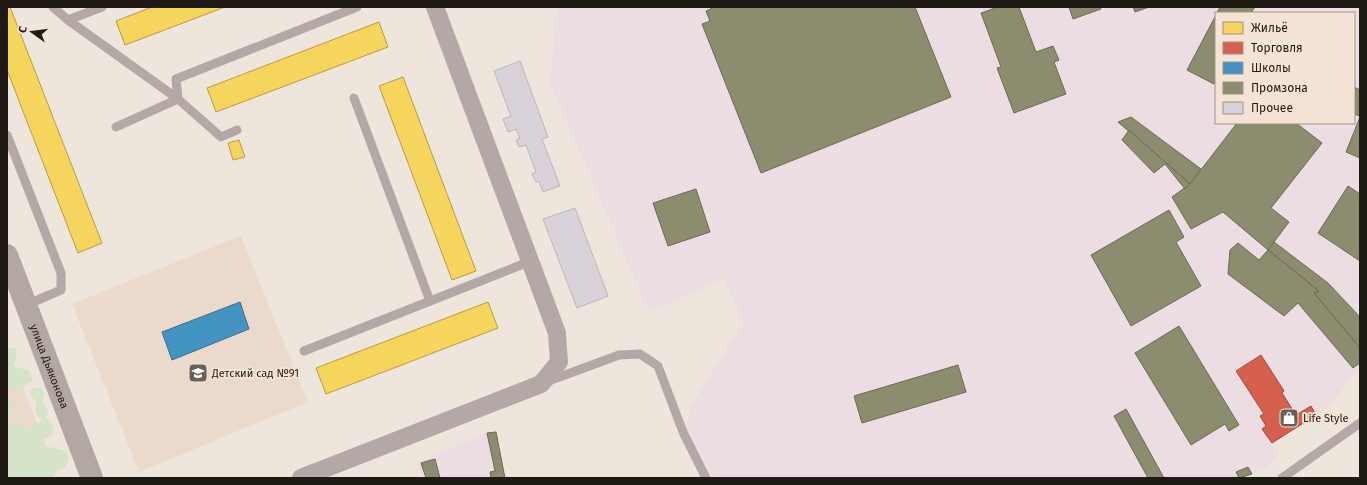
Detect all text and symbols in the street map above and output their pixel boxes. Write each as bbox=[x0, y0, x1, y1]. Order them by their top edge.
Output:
north arrow bbox=[12, 12, 52, 52]
legend bbox=[1215, 12, 1355, 124]
text: Жильё bbox=[1251, 21, 1288, 35]
text: С bbox=[16, 24, 30, 34]
text: Торговля bbox=[1251, 41, 1303, 55]
text: Школы bbox=[1251, 61, 1291, 75]
text: Промзона bbox=[1251, 81, 1308, 95]
text: Прочее bbox=[1251, 101, 1293, 115]
street label: улица Дьяконова bbox=[27, 322, 71, 410]
school or university icon: Детский сад №91 bbox=[187, 362, 209, 384]
place label: Детский сад №91 bbox=[211, 367, 299, 380]
shop icon: Life Style bbox=[1278, 407, 1300, 429]
place label: Life Style bbox=[1303, 412, 1349, 425]

